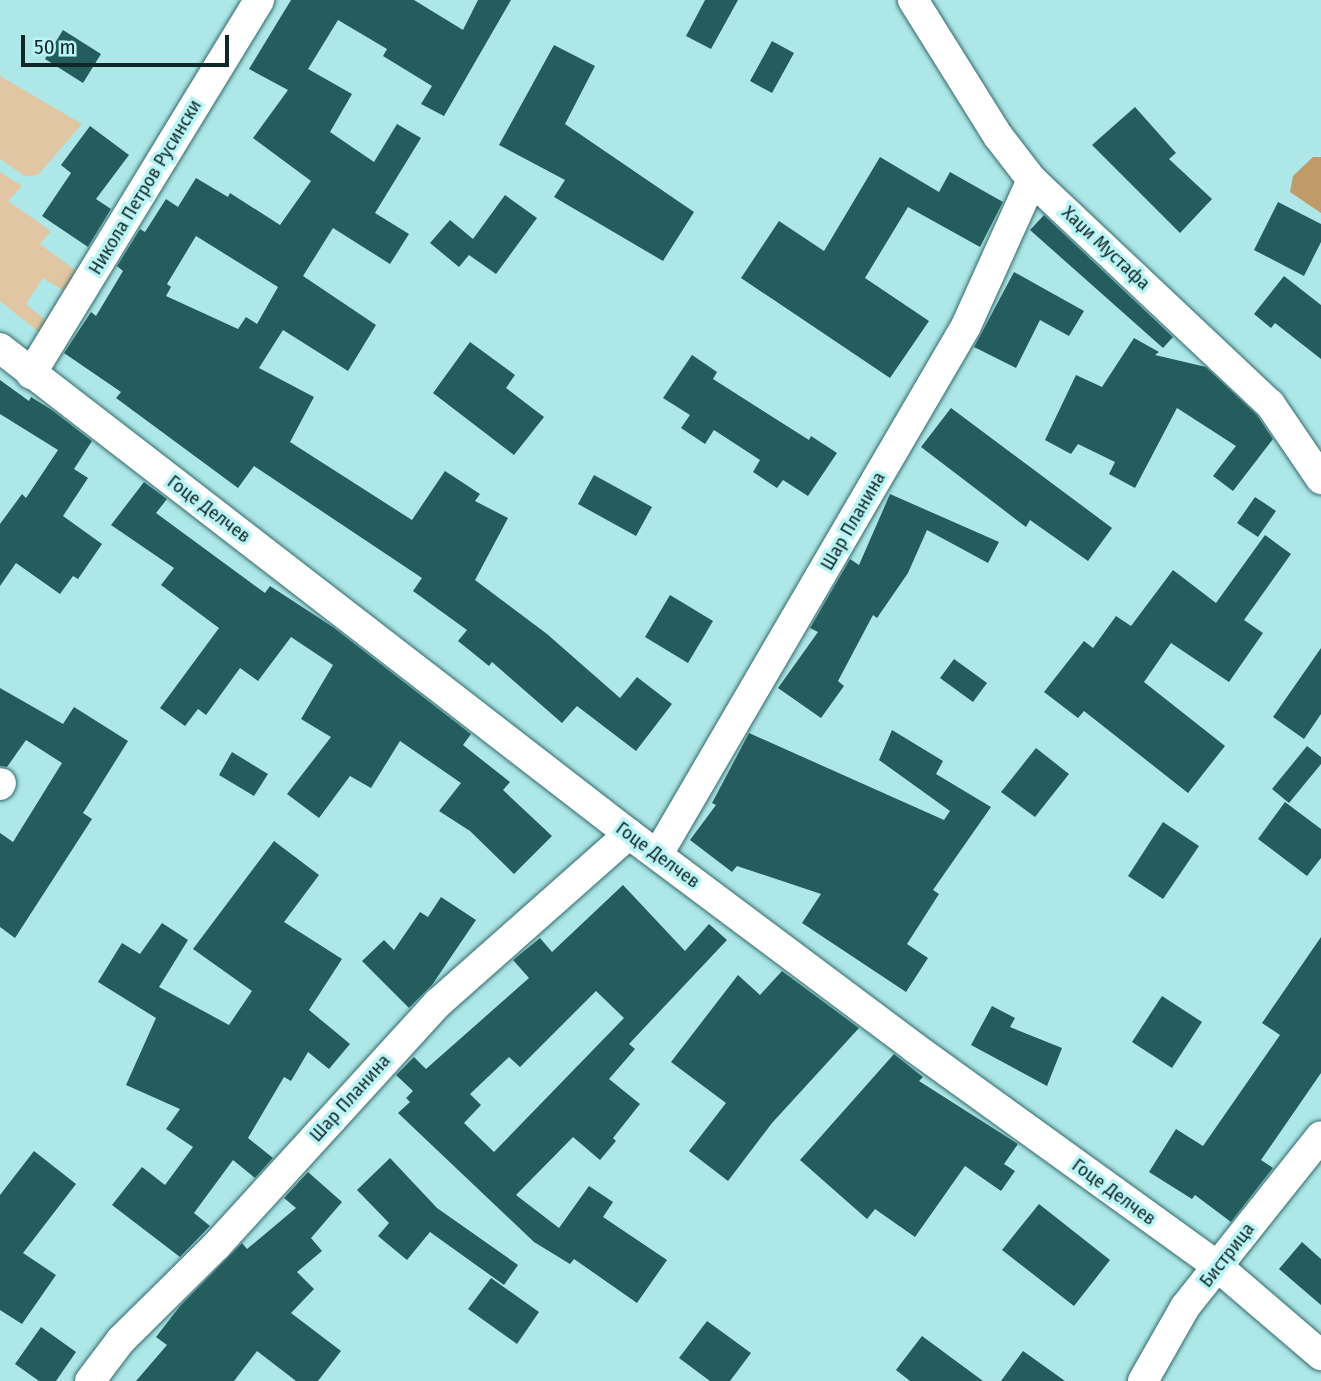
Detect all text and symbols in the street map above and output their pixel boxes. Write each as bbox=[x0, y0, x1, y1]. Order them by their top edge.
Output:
scale bar bbox=[24, 21, 233, 65]
text: 50 m bbox=[34, 34, 76, 60]
street label: Никола Петров Русински bbox=[84, 95, 206, 279]
street label: Хаџи Мустафа bbox=[1057, 201, 1155, 295]
street label: Шар Планина bbox=[816, 468, 890, 574]
street label: Гоце Делчев bbox=[163, 470, 255, 548]
street label: Гоце Делчев bbox=[611, 817, 705, 893]
street label: Шар Планина bbox=[305, 1050, 395, 1146]
street label: Гоце Делчев bbox=[1067, 1154, 1161, 1230]
street label: Бистрица bbox=[1195, 1218, 1259, 1292]

